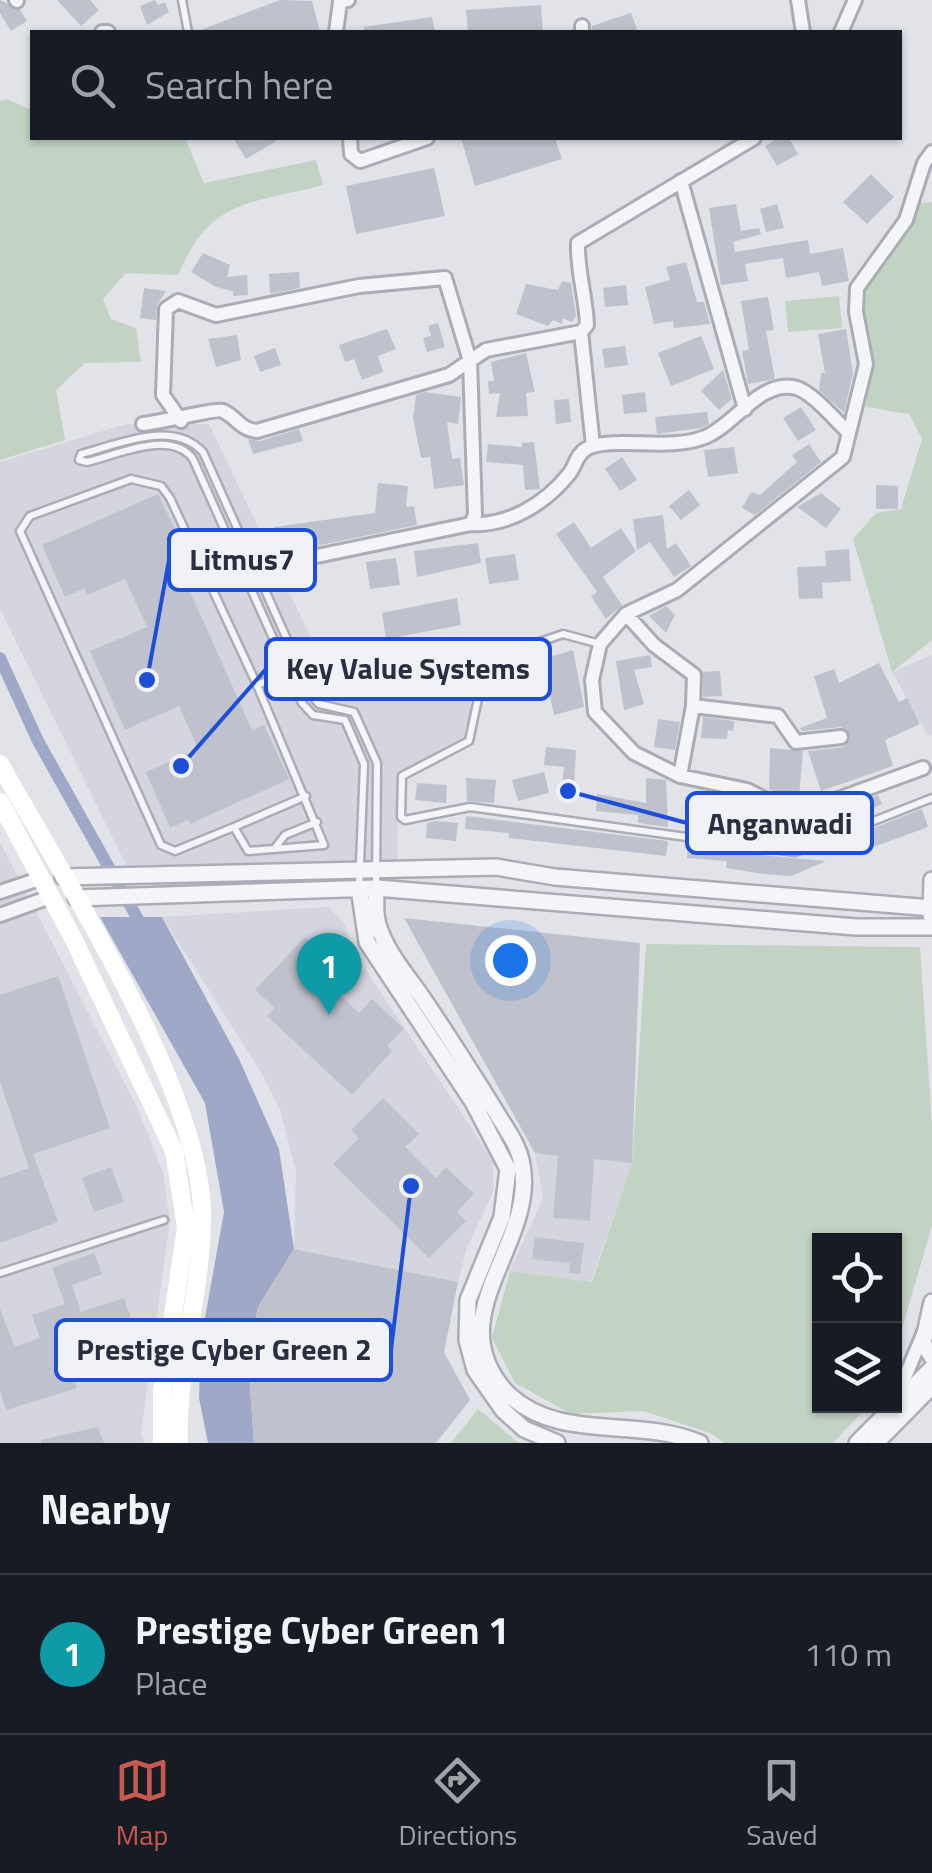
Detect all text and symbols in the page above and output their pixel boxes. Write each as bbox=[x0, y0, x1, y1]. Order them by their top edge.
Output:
search box bbox=[30, 30, 902, 140]
text: Search here bbox=[145, 56, 333, 114]
icon: search bbox=[65, 58, 120, 113]
callout: Litmus7 bbox=[169, 530, 315, 590]
text: Litmus7 bbox=[189, 536, 295, 582]
callout: Key Value Systems bbox=[266, 639, 550, 699]
text: Key Value Systems bbox=[286, 645, 530, 691]
callout: Anganwadi bbox=[687, 793, 872, 853]
text: Anganwadi bbox=[707, 800, 853, 846]
pin: 1 bbox=[296, 932, 362, 1015]
your location bbox=[485, 935, 536, 986]
map controls bbox=[812, 1233, 902, 1413]
button: locate bbox=[812, 1233, 902, 1323]
callout: Prestige Cyber Green 2 bbox=[56, 1320, 391, 1380]
button: layers bbox=[812, 1323, 902, 1413]
text: Prestige Cyber Green 2 bbox=[76, 1326, 372, 1372]
text: Nearby bbox=[40, 1476, 171, 1540]
text: Prestige Cyber Green 1 bbox=[135, 1601, 509, 1659]
text: 1 bbox=[64, 1630, 81, 1678]
text: 110 m bbox=[804, 1630, 892, 1678]
text: Place bbox=[135, 1659, 207, 1707]
tab: Map bbox=[115, 1753, 170, 1856]
tab: Directions bbox=[399, 1753, 517, 1856]
tab: Saved bbox=[746, 1753, 817, 1856]

